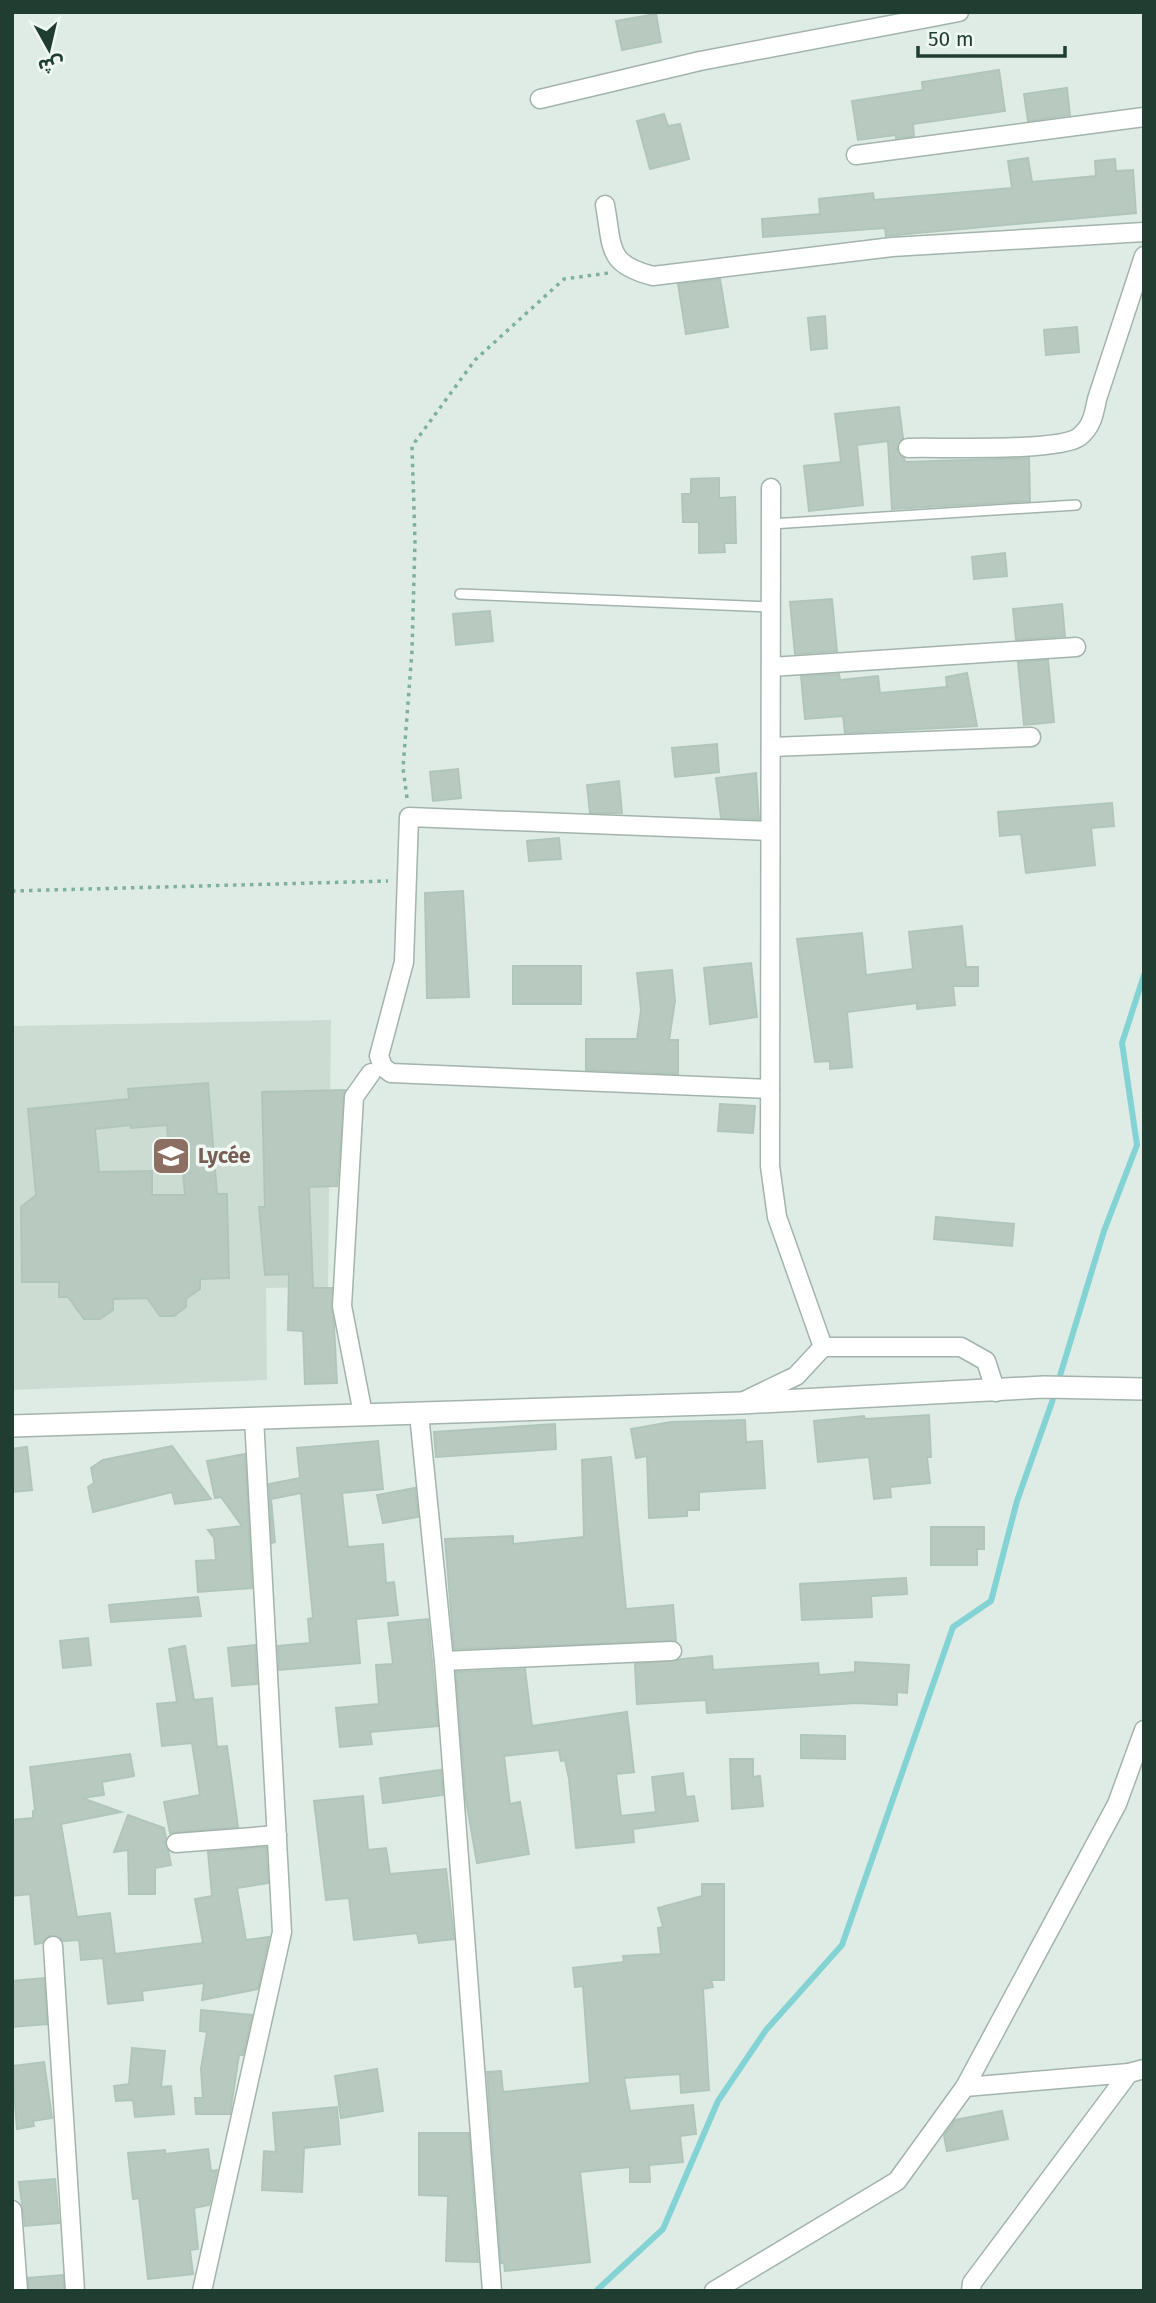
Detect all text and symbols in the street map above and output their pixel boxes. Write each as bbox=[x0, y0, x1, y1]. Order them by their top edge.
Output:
north arrow bbox=[14, 14, 84, 84]
scale bar bbox=[918, 14, 1065, 58]
text: 50 m bbox=[928, 26, 974, 52]
text: ش bbox=[37, 52, 66, 79]
school or university icon: Lycée bbox=[150, 1135, 192, 1177]
place label: Lycée bbox=[198, 1143, 251, 1169]

